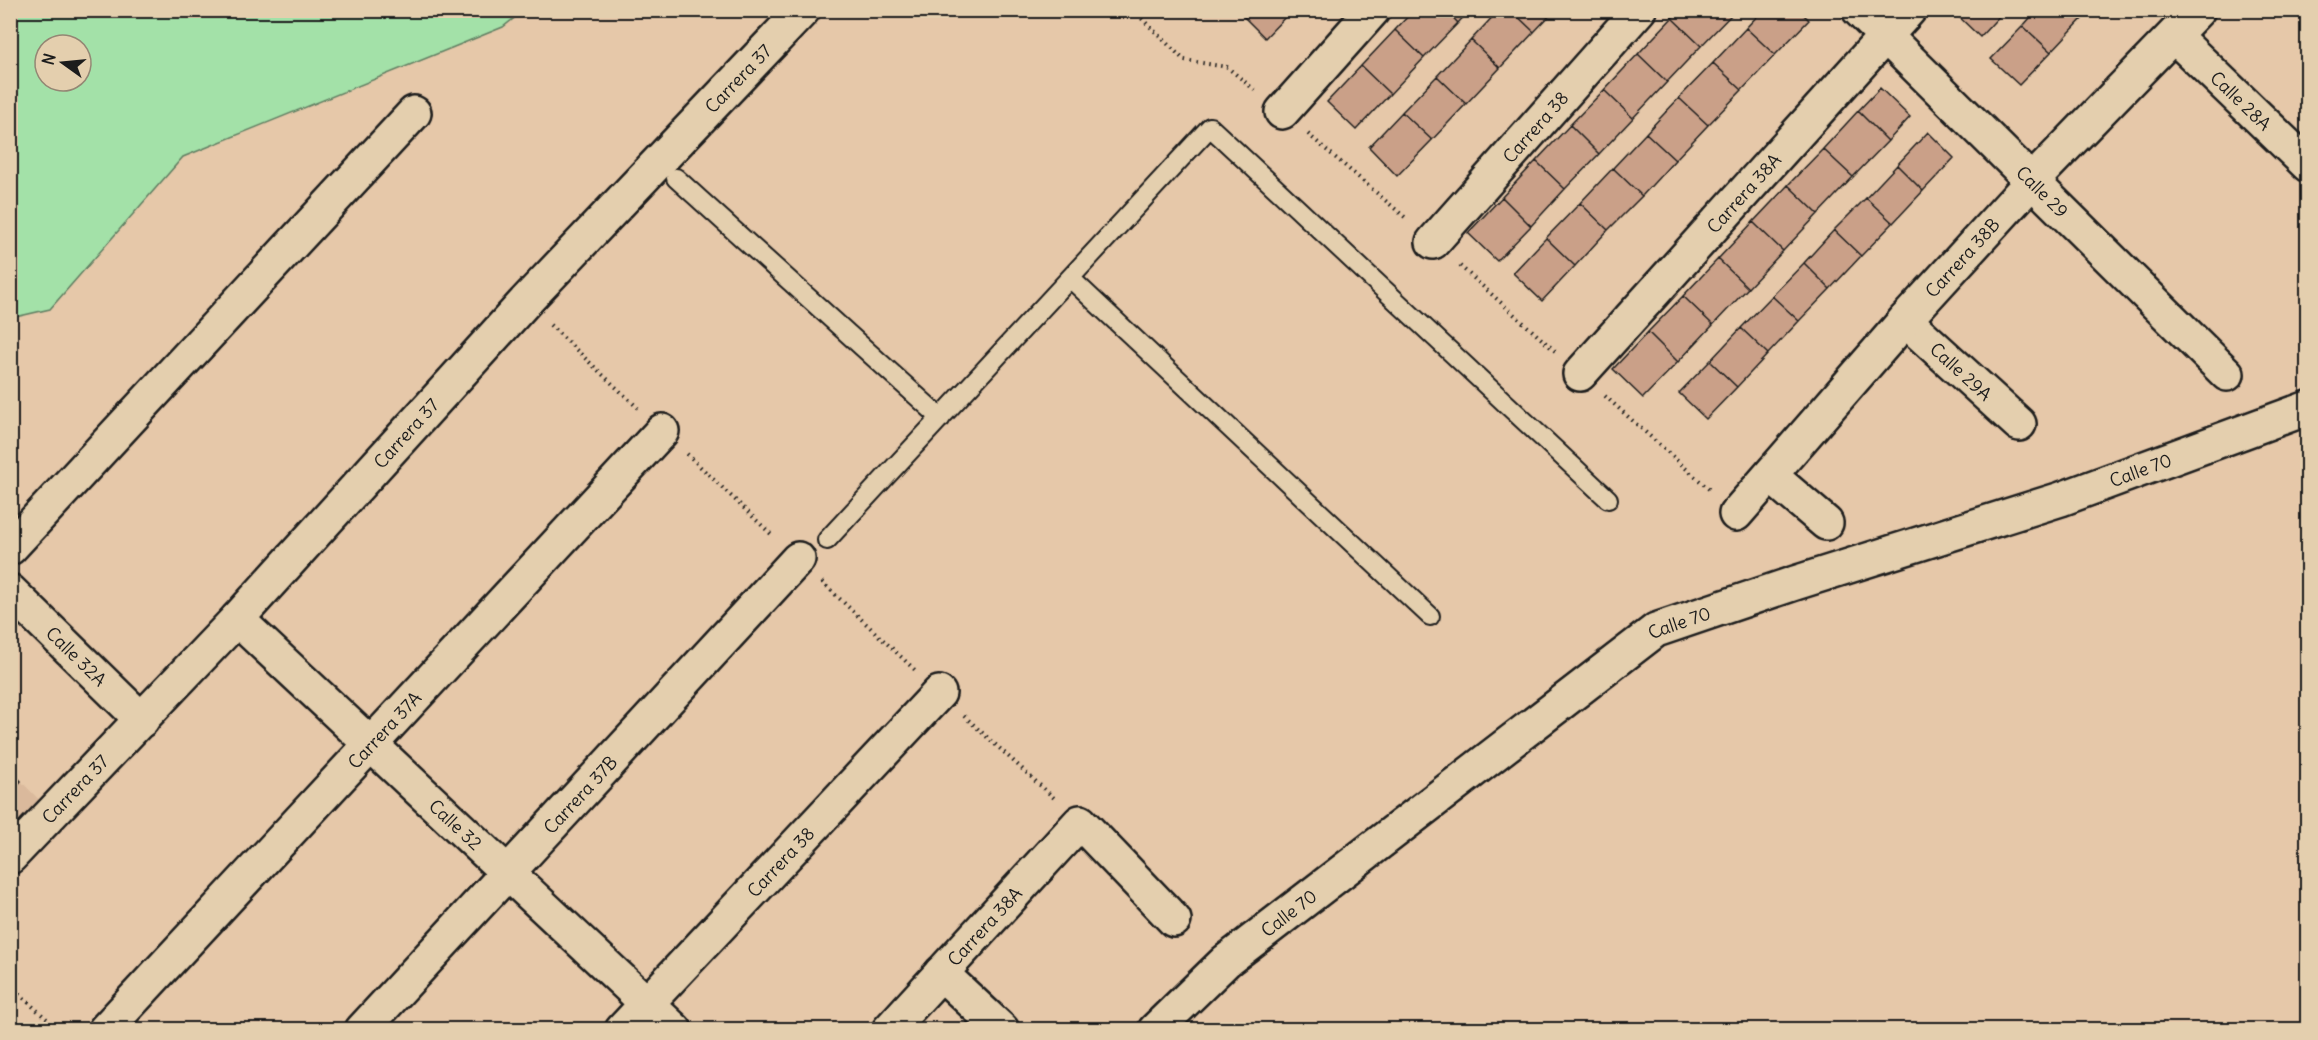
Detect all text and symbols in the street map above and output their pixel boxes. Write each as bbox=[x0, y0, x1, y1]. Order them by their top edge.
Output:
north arrow bbox=[33, 33, 93, 93]
street label: Carrera 37 bbox=[700, 39, 776, 118]
text: N bbox=[37, 51, 60, 67]
street label: Calle 28A bbox=[2206, 66, 2276, 135]
street label: Carrera 38 bbox=[1497, 86, 1573, 167]
street label: Carrera 38A bbox=[1702, 148, 1786, 238]
street label: Calle 29 bbox=[2011, 161, 2073, 222]
street label: Carrera 38B bbox=[1920, 213, 2004, 302]
street label: Calle 29A bbox=[1925, 337, 1997, 405]
street label: Carrera 37 bbox=[368, 393, 444, 473]
street label: Calle 70 bbox=[2106, 448, 2175, 492]
street label: Calle 70 bbox=[1643, 601, 1713, 644]
street label: Calle 32A bbox=[41, 621, 112, 691]
street label: Carrera 37A bbox=[342, 686, 426, 773]
street label: Carrera 37 bbox=[37, 750, 113, 828]
street label: Carrera 37B bbox=[538, 750, 622, 838]
street label: Calle 32 bbox=[424, 794, 487, 855]
street label: Carrera 38 bbox=[742, 822, 819, 902]
street label: Carrera 38A bbox=[942, 882, 1027, 971]
street label: Calle 70 bbox=[1256, 884, 1321, 942]

